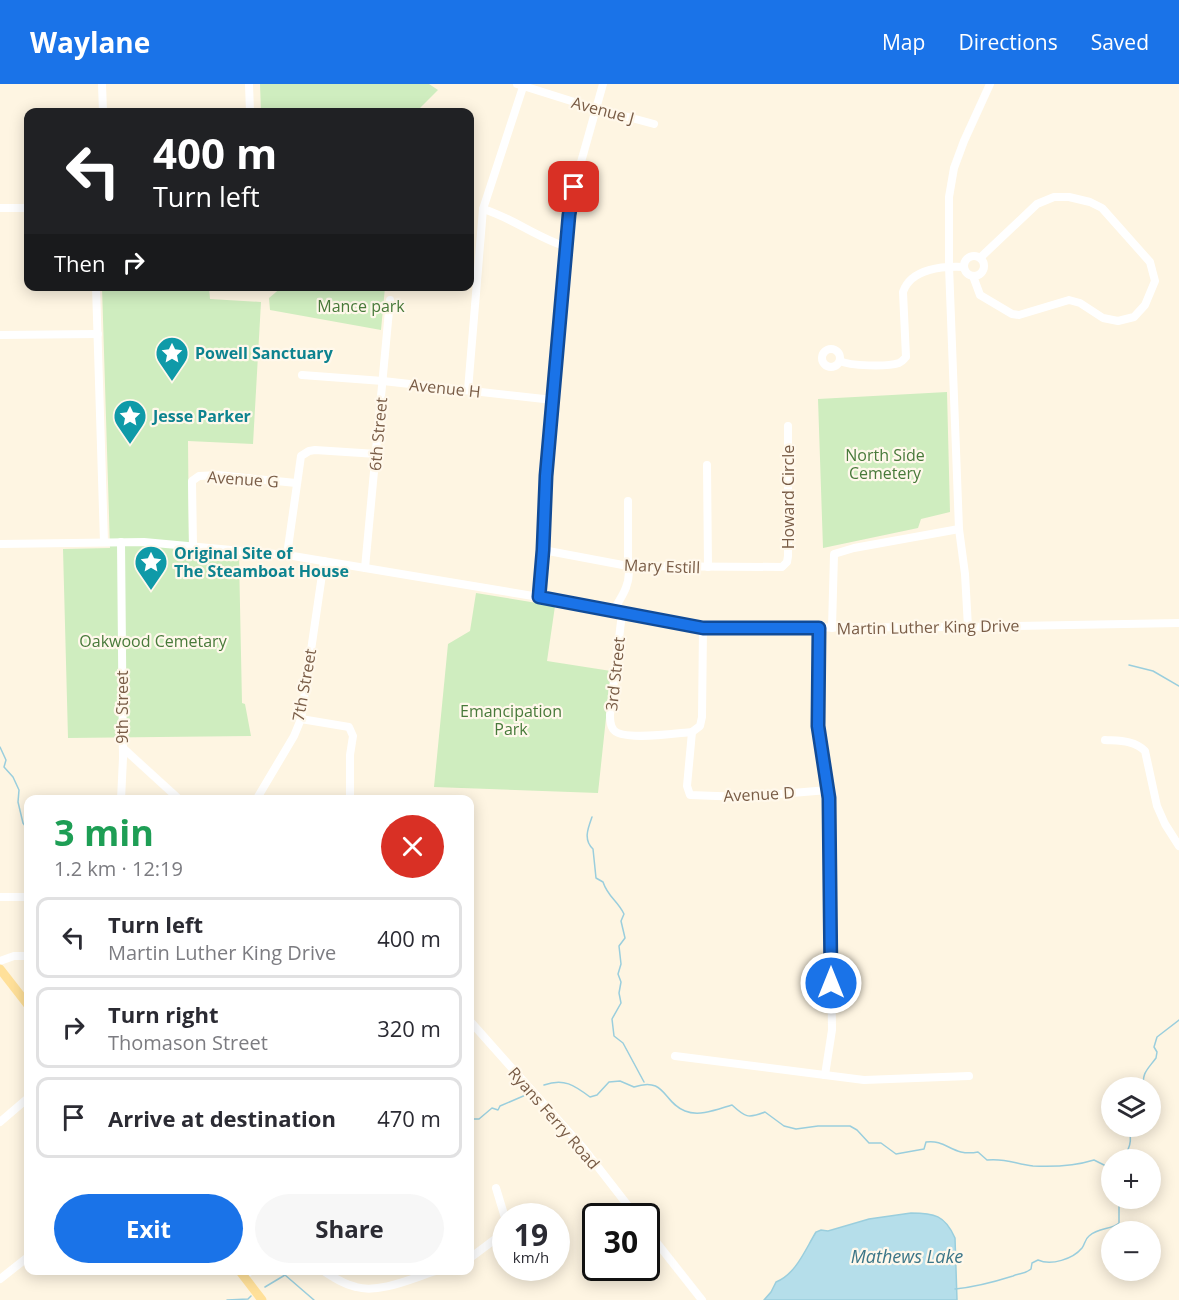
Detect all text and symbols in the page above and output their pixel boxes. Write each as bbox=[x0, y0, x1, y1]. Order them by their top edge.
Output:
text: Waylane bbox=[30, 23, 150, 61]
text: Map bbox=[882, 28, 925, 56]
text: Directions bbox=[958, 28, 1058, 56]
text: Saved bbox=[1091, 28, 1149, 56]
street label: Avenue J bbox=[569, 91, 637, 129]
text: 400 m bbox=[153, 124, 277, 181]
icon: left bbox=[54, 132, 132, 210]
pin bbox=[548, 161, 599, 212]
icon: arrive bbox=[557, 170, 590, 203]
text: Turn left bbox=[153, 178, 260, 215]
icon: right bbox=[117, 246, 150, 279]
text: Then bbox=[54, 248, 105, 278]
park label: Mance park bbox=[317, 295, 405, 317]
place icon: Powell Sanctuary bbox=[154, 335, 190, 382]
place label: Powell Sanctuary bbox=[195, 342, 334, 364]
street label: Avenue H bbox=[408, 373, 482, 403]
street label: 6th Street bbox=[364, 396, 392, 472]
place icon: Jesse Parker bbox=[112, 398, 148, 445]
place label: Jesse Parker bbox=[151, 405, 251, 427]
park label: North Side Cemetery bbox=[845, 444, 925, 484]
street label: Howard Circle bbox=[777, 445, 799, 549]
street label: Avenue G bbox=[207, 466, 279, 492]
place label: Original Site of The Steamboat House bbox=[174, 542, 349, 582]
place icon: Original Site of The Steamboat House bbox=[133, 544, 169, 591]
street label: Mary Estill bbox=[623, 554, 701, 578]
street label: Martin Luther King Drive bbox=[837, 614, 1019, 640]
park label: Oakwood Cemetary bbox=[79, 630, 228, 652]
street label: 3rd Street bbox=[600, 636, 630, 712]
street label: 7th Street bbox=[287, 647, 321, 723]
street label: 9th Street bbox=[111, 670, 133, 744]
park label: Emancipation Park bbox=[460, 700, 562, 740]
street label: Avenue D bbox=[723, 781, 795, 807]
text: 3 min bbox=[54, 808, 154, 857]
button: close bbox=[381, 815, 444, 878]
text: 1.2 km · 12:19 bbox=[54, 855, 183, 882]
text: Turn left bbox=[108, 909, 203, 939]
icon: left bbox=[57, 921, 90, 954]
text: 400 m bbox=[377, 923, 441, 953]
text: Martin Luther King Drive bbox=[108, 939, 336, 966]
position arrow bbox=[799, 951, 863, 1015]
text: Turn right bbox=[108, 999, 219, 1029]
icon: right bbox=[57, 1011, 90, 1044]
text: 320 m bbox=[377, 1013, 441, 1043]
text: Thomason Street bbox=[108, 1029, 268, 1056]
street label: Ryans Ferry Road bbox=[503, 1062, 605, 1174]
map controls bbox=[1101, 1077, 1161, 1281]
button: layers bbox=[1101, 1077, 1161, 1137]
icon: arrive bbox=[57, 1101, 90, 1134]
text: Arrive at destination bbox=[108, 1103, 336, 1133]
text: 470 m bbox=[377, 1103, 441, 1133]
button: + bbox=[1101, 1149, 1161, 1209]
button: Exit bbox=[54, 1194, 243, 1263]
button: Share bbox=[255, 1194, 444, 1263]
speed limit sign: 30 bbox=[582, 1203, 660, 1281]
text: 19 bbox=[514, 1214, 548, 1255]
button: − bbox=[1101, 1221, 1161, 1281]
water label: Mathews Lake bbox=[851, 1244, 963, 1268]
text: km/h bbox=[513, 1247, 549, 1267]

